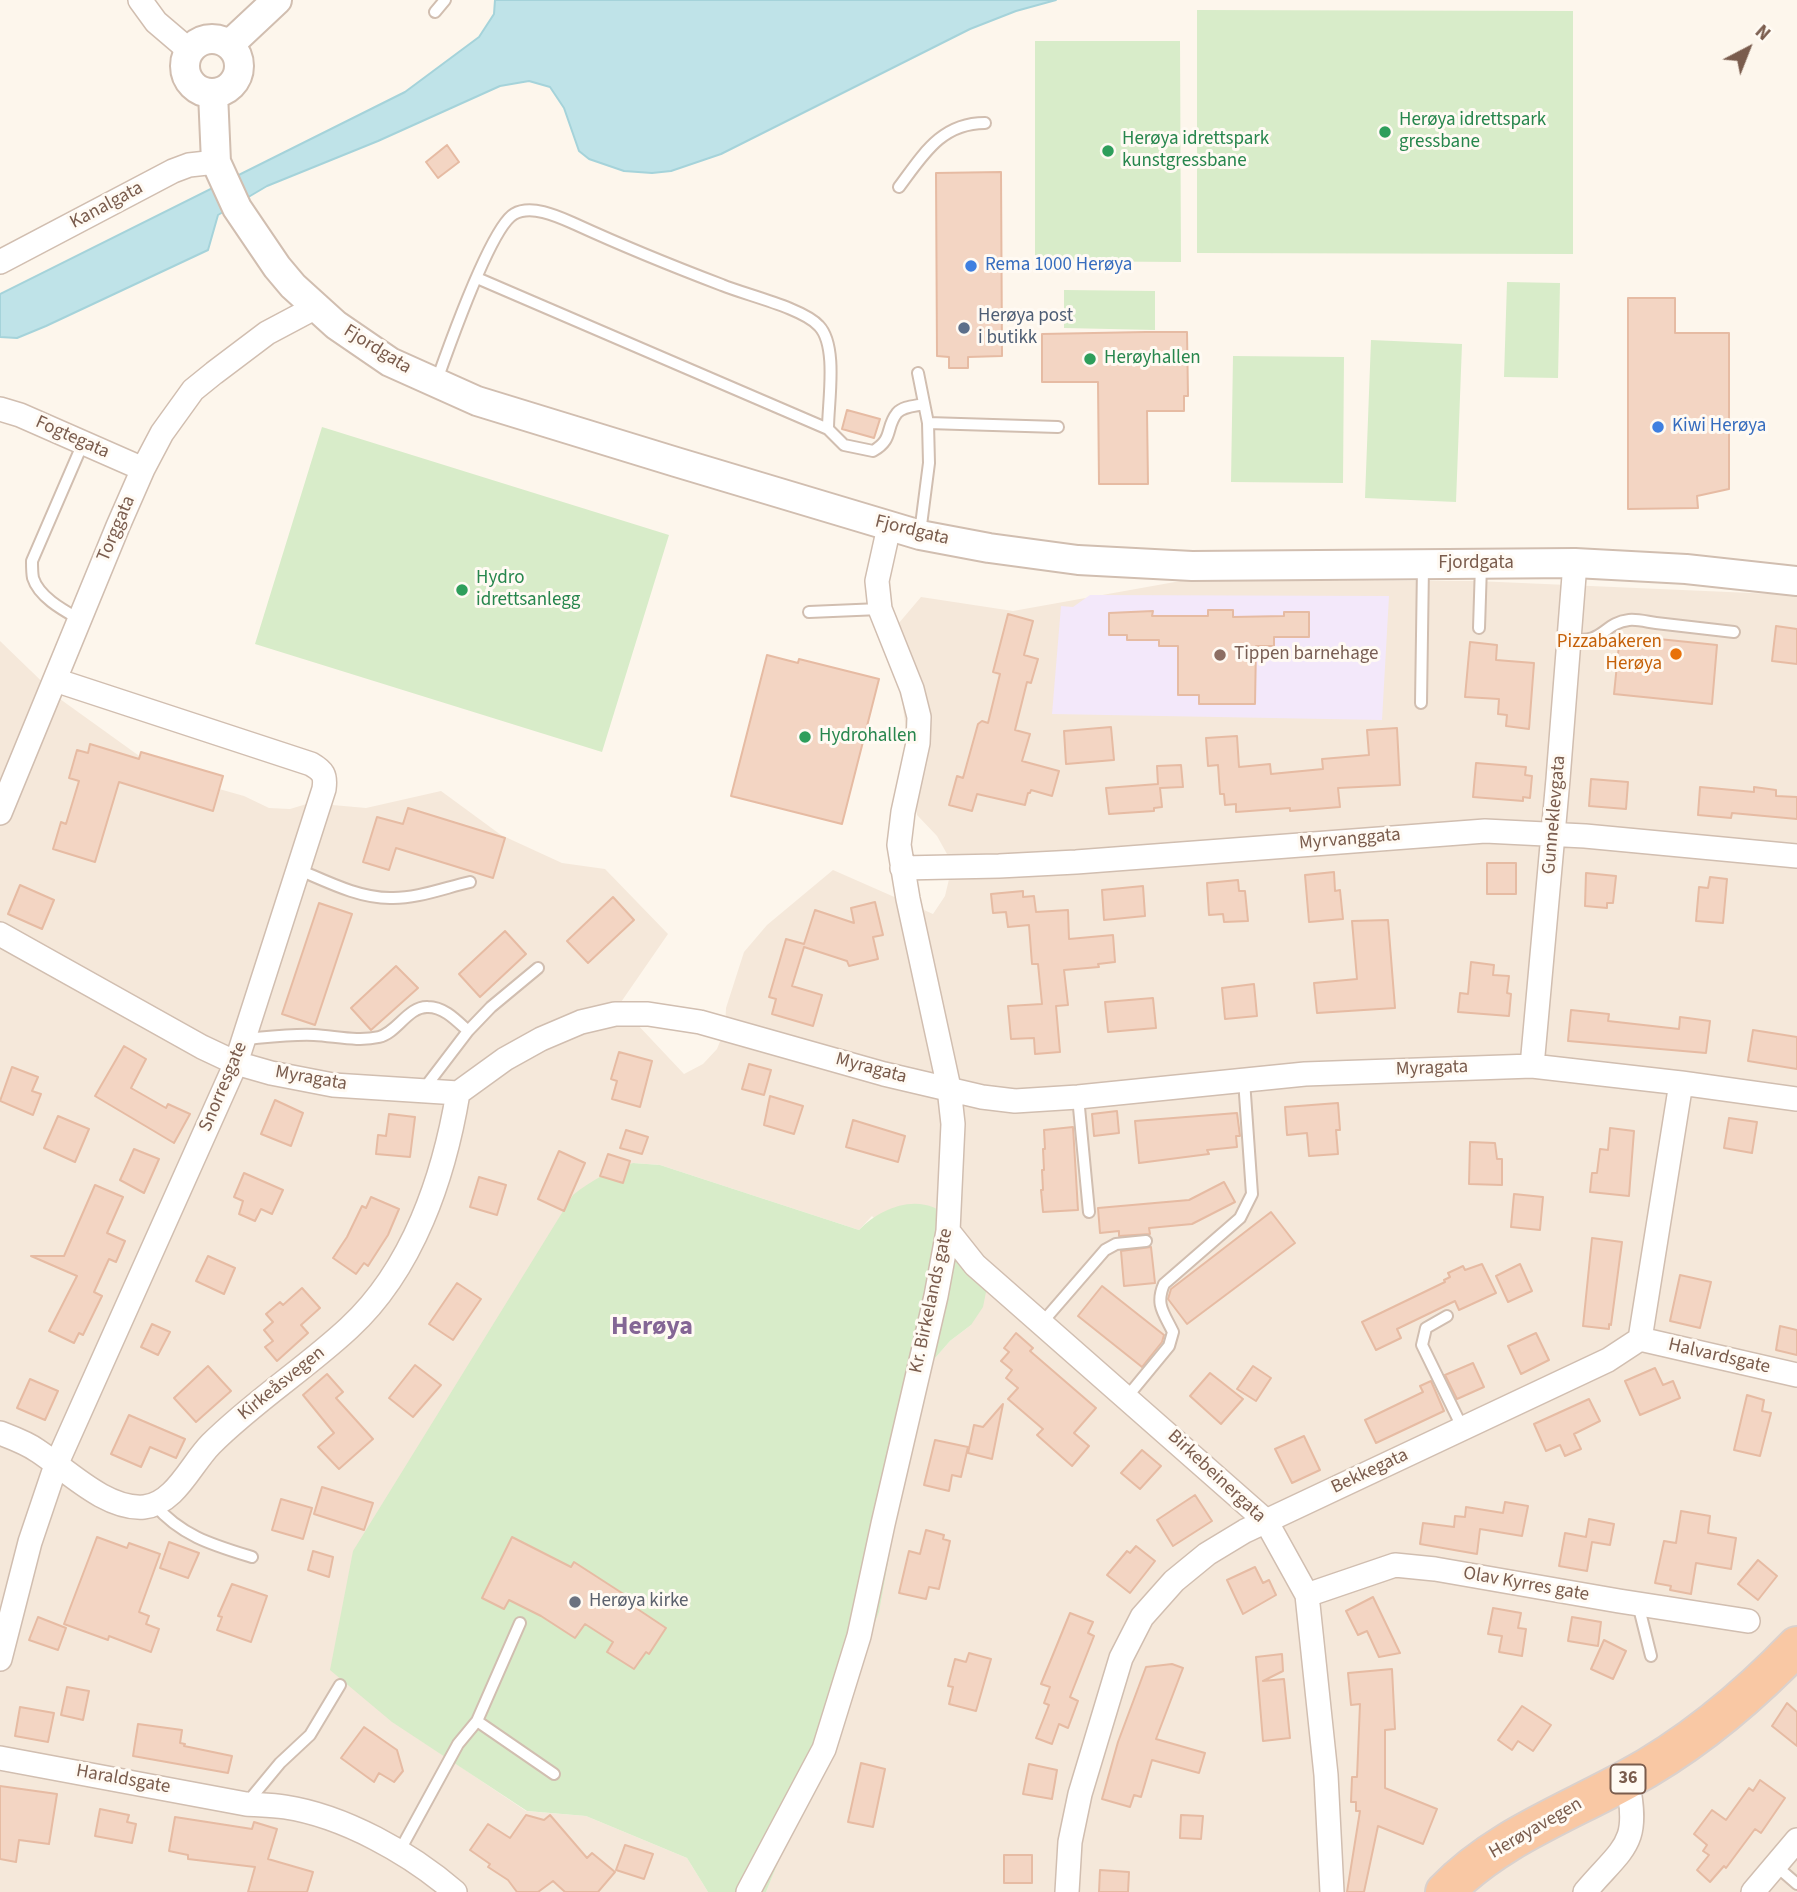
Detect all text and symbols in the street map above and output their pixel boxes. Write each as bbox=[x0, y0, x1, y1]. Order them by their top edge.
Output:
north arrow bbox=[1713, 14, 1783, 84]
text: N bbox=[1749, 19, 1776, 47]
place label: Herøya idrettspark gressbane bbox=[1399, 110, 1546, 154]
marker: Herøya idrettspark gressbane bbox=[1377, 124, 1393, 140]
place label: Herøya idrettspark kunstgressbane bbox=[1122, 129, 1269, 173]
marker: Herøya idrettspark kunstgressbane bbox=[1100, 143, 1116, 159]
street label: Kanalgata bbox=[67, 177, 147, 235]
place label: Rema 1000 Herøya bbox=[985, 255, 1132, 277]
marker: Rema 1000 Herøya bbox=[963, 258, 979, 274]
place label: Herøya post i butikk bbox=[978, 306, 1073, 350]
street label: Fjordgata bbox=[339, 320, 415, 380]
marker: Herøya post i butikk bbox=[956, 320, 972, 336]
place label: Herøyhallen bbox=[1104, 348, 1201, 370]
marker: Herøyhallen bbox=[1082, 351, 1098, 367]
street label: Fogtegata bbox=[31, 412, 113, 464]
place label: Kiwi Herøya bbox=[1672, 416, 1766, 438]
marker: Kiwi Herøya bbox=[1650, 419, 1666, 435]
street label: Torggata bbox=[93, 493, 141, 565]
street label: Fjordgata bbox=[873, 511, 951, 551]
street label: Fjordgata bbox=[1438, 553, 1514, 575]
place label: Hydro idrettsanlegg bbox=[476, 568, 580, 612]
marker: Hydro idrettsanlegg bbox=[454, 582, 470, 598]
place label: Pizzabakeren Herøya bbox=[1557, 632, 1662, 676]
place label: Tippen barnehage bbox=[1234, 644, 1378, 666]
marker: Pizzabakeren Herøya bbox=[1668, 646, 1684, 662]
marker: Tippen barnehage bbox=[1212, 647, 1228, 663]
place label: Hydrohallen bbox=[819, 726, 917, 748]
marker: Hydrohallen bbox=[797, 729, 813, 745]
street label: Gunneklevgata bbox=[1538, 755, 1572, 875]
street label: Myrvanggata bbox=[1298, 824, 1402, 856]
street label: Snorresgate bbox=[195, 1039, 253, 1135]
street label: Myragata bbox=[833, 1049, 909, 1089]
street label: Myragata bbox=[1395, 1056, 1469, 1082]
street label: Myragata bbox=[273, 1061, 349, 1097]
street label: Kr. Birkelands gate bbox=[906, 1227, 958, 1375]
district label: Herøya bbox=[611, 1312, 693, 1344]
street label: Halvardsgate bbox=[1666, 1334, 1772, 1380]
street label: Kirkeåsvegen bbox=[234, 1342, 330, 1426]
street label: Birkebeinergata bbox=[1162, 1426, 1270, 1528]
street label: Bekkegata bbox=[1328, 1444, 1412, 1500]
street label: Olav Kyrres gate bbox=[1461, 1563, 1591, 1607]
place label: Herøya kirke bbox=[589, 1591, 688, 1613]
marker: Herøya kirke bbox=[567, 1594, 583, 1610]
street label: Haraldsgate bbox=[74, 1761, 172, 1799]
road number: 36 bbox=[1610, 1764, 1646, 1794]
street label: Herøyavegen bbox=[1485, 1793, 1587, 1865]

